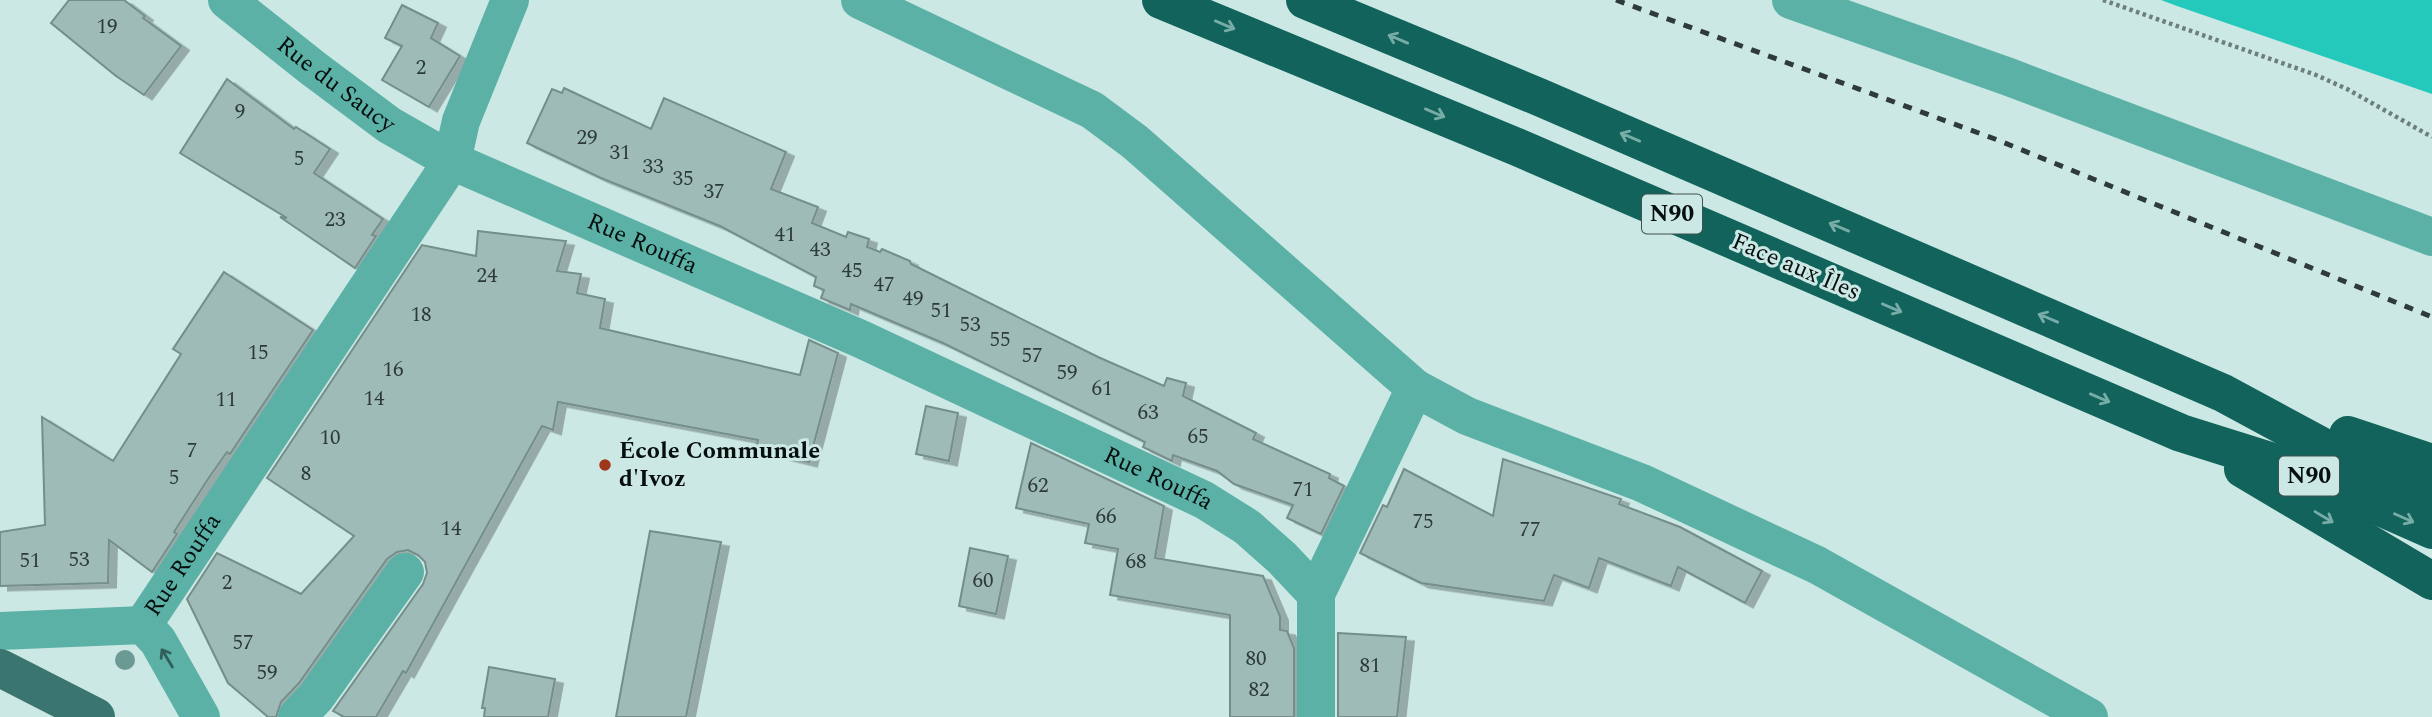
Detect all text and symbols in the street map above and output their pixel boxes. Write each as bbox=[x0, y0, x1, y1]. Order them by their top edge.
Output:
house number: 19 bbox=[97, 11, 118, 43]
one-way arrow bbox=[1214, 19, 1235, 32]
street label: Rue du Saucy bbox=[269, 28, 404, 143]
one-way arrow bbox=[1388, 32, 1410, 45]
house number: 2 bbox=[416, 52, 426, 84]
house number: 9 bbox=[235, 96, 245, 128]
one-way arrow bbox=[1423, 107, 1445, 120]
house number: 29 bbox=[577, 122, 598, 154]
one-way arrow bbox=[1620, 130, 1642, 143]
house number: 31 bbox=[610, 137, 631, 169]
house number: 5 bbox=[294, 143, 304, 175]
house number: 33 bbox=[643, 151, 664, 183]
house number: 35 bbox=[673, 163, 694, 195]
house number: 37 bbox=[704, 176, 725, 208]
road number: N90 bbox=[1642, 195, 1702, 234]
house number: 23 bbox=[325, 204, 346, 236]
street label: Rue Rouffa bbox=[581, 204, 704, 284]
house number: 41 bbox=[775, 219, 796, 251]
one-way arrow bbox=[1829, 220, 1850, 233]
street label: Face aux Îles bbox=[1726, 224, 1866, 310]
house number: 43 bbox=[810, 234, 831, 266]
house number: 45 bbox=[842, 255, 863, 287]
house number: 24 bbox=[477, 260, 498, 292]
house number: 47 bbox=[874, 269, 895, 301]
house number: 49 bbox=[903, 283, 924, 315]
house number: 51 bbox=[931, 295, 952, 327]
house number: 18 bbox=[411, 299, 432, 331]
one-way arrow bbox=[1880, 302, 1902, 315]
house number: 53 bbox=[960, 309, 981, 341]
one-way arrow bbox=[2038, 311, 2059, 324]
house number: 55 bbox=[990, 324, 1011, 356]
house number: 15 bbox=[248, 337, 269, 369]
house number: 57 bbox=[1022, 340, 1043, 372]
house number: 16 bbox=[383, 354, 404, 386]
house number: 59 bbox=[1057, 357, 1078, 389]
house number: 61 bbox=[1092, 373, 1113, 405]
house number: 14 bbox=[364, 383, 385, 415]
house number: 11 bbox=[216, 384, 237, 416]
one-way arrow bbox=[2089, 393, 2111, 406]
house number: 63 bbox=[1138, 397, 1159, 429]
house number: 65 bbox=[1188, 421, 1209, 453]
house number: 10 bbox=[320, 422, 341, 454]
place label: École Communale d'Ivoz bbox=[619, 433, 820, 497]
house number: 7 bbox=[187, 435, 197, 467]
street label: Rue Rouffa bbox=[1098, 437, 1221, 520]
road number: N90 bbox=[2279, 456, 2339, 496]
marker: École Communale d'Ivoz bbox=[597, 457, 613, 473]
house number: 8 bbox=[301, 458, 311, 490]
house number: 5 bbox=[169, 462, 179, 494]
house number: 62 bbox=[1028, 470, 1049, 502]
house number: 71 bbox=[1293, 474, 1314, 506]
house number: 66 bbox=[1096, 501, 1117, 533]
street label: Rue Rouffa bbox=[135, 506, 231, 624]
house number: 75 bbox=[1413, 506, 1434, 538]
one-way arrow bbox=[2313, 511, 2333, 525]
one-way arrow bbox=[2393, 512, 2414, 525]
house number: 14 bbox=[441, 513, 462, 545]
house number: 77 bbox=[1520, 514, 1541, 546]
house number: 53 bbox=[69, 544, 90, 576]
house number: 51 bbox=[20, 545, 41, 577]
house number: 68 bbox=[1126, 546, 1147, 578]
house number: 60 bbox=[973, 565, 994, 597]
house number: 2 bbox=[222, 567, 232, 599]
house number: 57 bbox=[233, 627, 254, 659]
house number: 80 bbox=[1246, 643, 1267, 675]
one-way arrow bbox=[160, 648, 174, 668]
house number: 81 bbox=[1360, 650, 1381, 682]
house number: 59 bbox=[257, 657, 278, 689]
house number: 82 bbox=[1249, 674, 1270, 706]

